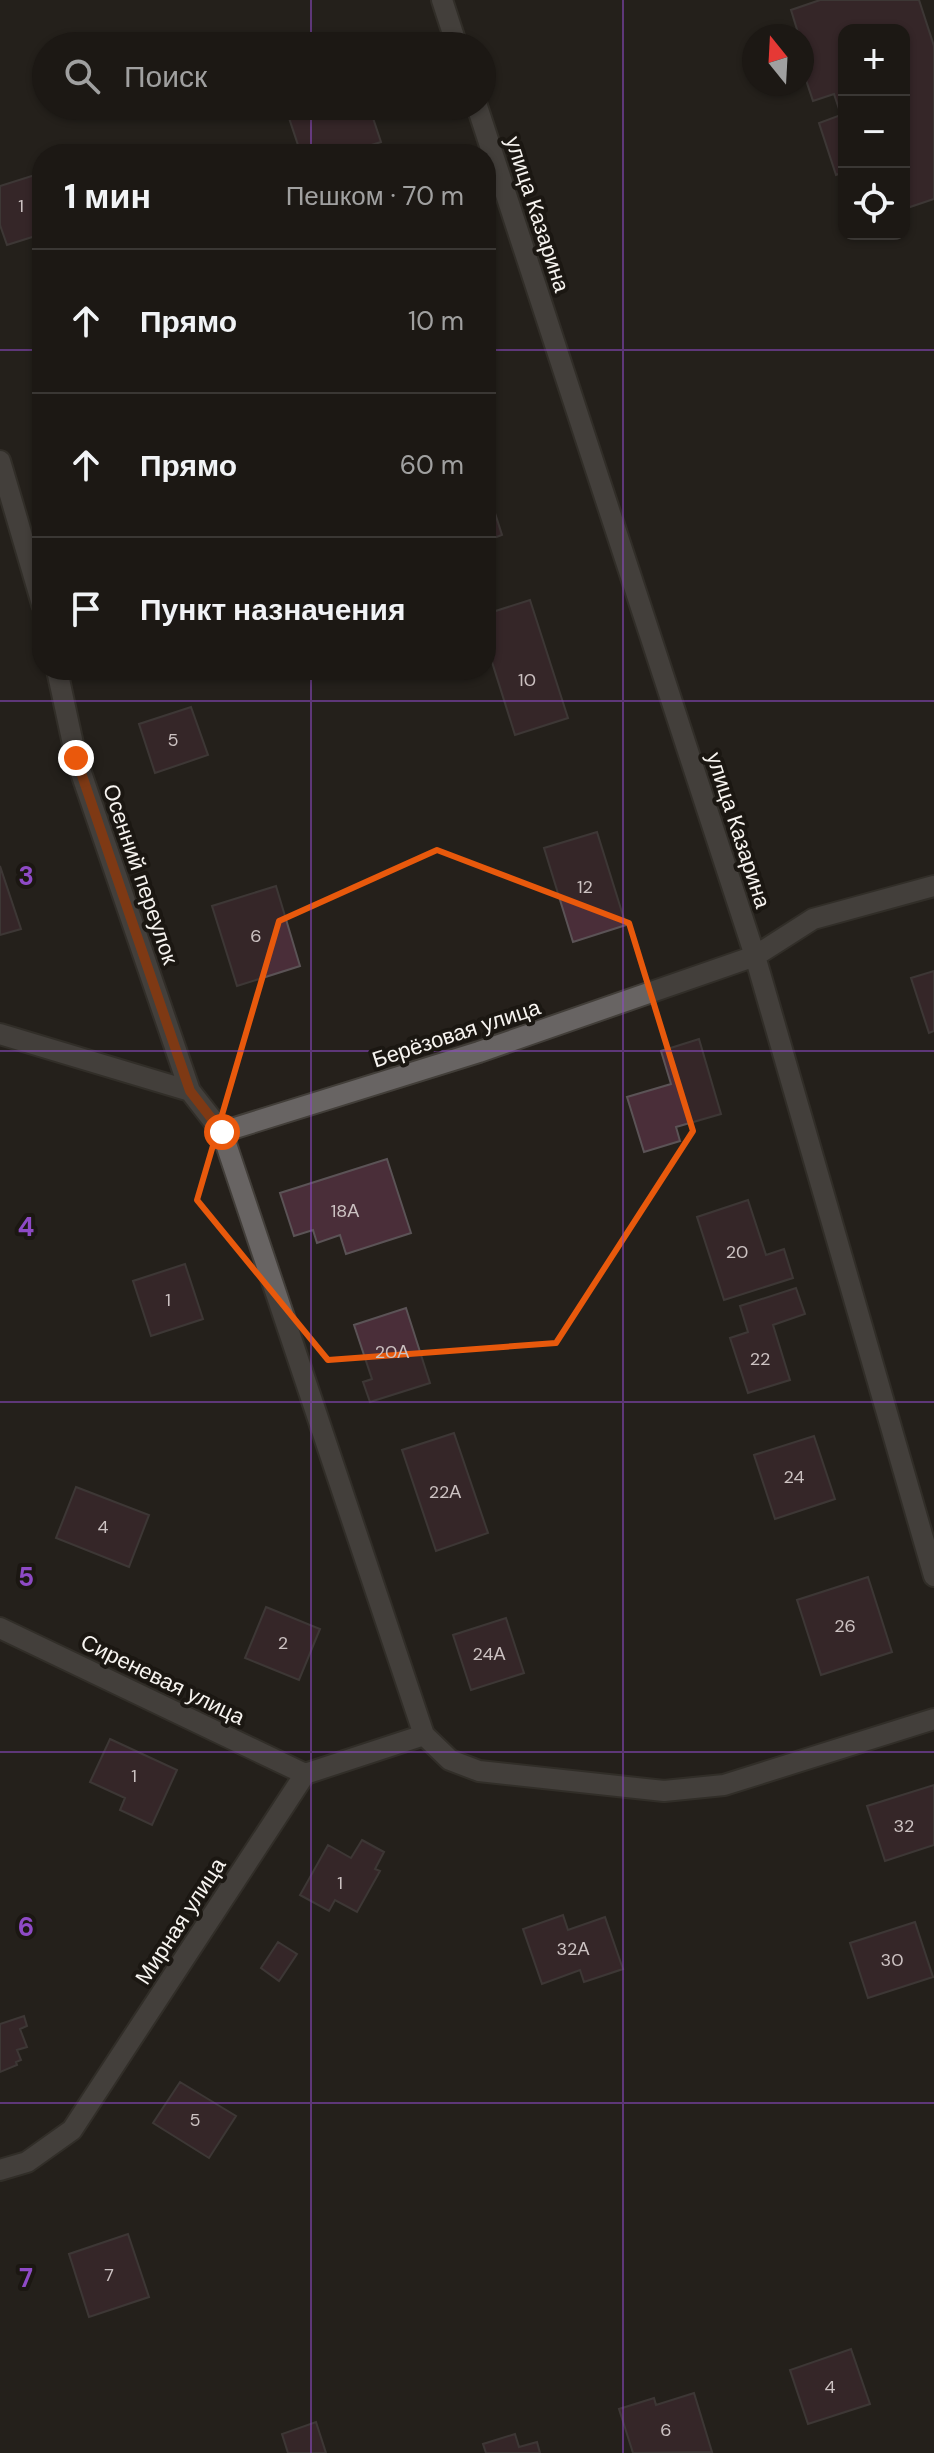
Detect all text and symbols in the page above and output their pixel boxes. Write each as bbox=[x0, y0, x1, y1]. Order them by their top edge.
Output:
north arrow bbox=[742, 24, 814, 96]
map controls bbox=[838, 24, 910, 240]
button: + bbox=[838, 24, 910, 96]
search box bbox=[32, 32, 496, 120]
icon: search bbox=[60, 54, 104, 98]
text: Поиск bbox=[124, 57, 207, 96]
button: − bbox=[838, 96, 910, 168]
street label: улица Казарина bbox=[499, 132, 577, 297]
button: locate bbox=[838, 168, 910, 240]
text: 1 мин bbox=[64, 174, 151, 219]
text: Пешком · 70 m bbox=[286, 179, 464, 213]
house number: 1 bbox=[18, 194, 24, 218]
icon: ahead bbox=[64, 299, 108, 343]
text: Прямо bbox=[140, 302, 237, 341]
text: 10 m bbox=[408, 304, 464, 338]
icon: ahead bbox=[64, 443, 108, 487]
text: Прямо bbox=[140, 446, 237, 485]
text: 60 m bbox=[400, 448, 464, 482]
icon: arrive bbox=[64, 587, 108, 631]
text: Пункт назначения bbox=[140, 590, 405, 629]
house number: 10 bbox=[518, 668, 536, 692]
house number: 5 bbox=[168, 728, 178, 752]
route end bbox=[58, 740, 94, 776]
street label: улица Казарина bbox=[700, 748, 778, 913]
street label: Осенний переулок bbox=[96, 780, 185, 969]
text: 3 bbox=[18, 859, 34, 893]
house number: 12 bbox=[577, 875, 593, 899]
house number: 6 bbox=[250, 924, 262, 948]
street label: Берёзовая улица bbox=[368, 992, 545, 1074]
route start bbox=[204, 1114, 240, 1150]
house number: 18А bbox=[331, 1199, 359, 1223]
text: 4 bbox=[18, 1210, 34, 1244]
house number: 20 bbox=[726, 1240, 748, 1264]
house number: 1 bbox=[165, 1288, 171, 1312]
house number: 20А bbox=[375, 1340, 409, 1364]
house number: 22 bbox=[750, 1347, 770, 1371]
house number: 24 bbox=[784, 1465, 805, 1489]
house number: 22А bbox=[429, 1480, 461, 1504]
house number: 4 bbox=[98, 1515, 109, 1539]
text: 5 bbox=[18, 1560, 34, 1594]
house number: 26 bbox=[834, 1614, 856, 1638]
street label: Сиреневая улица bbox=[76, 1627, 250, 1732]
house number: 2 bbox=[278, 1631, 288, 1655]
house number: 24А bbox=[473, 1642, 506, 1666]
house number: 1 bbox=[131, 1764, 137, 1788]
house number: 32 bbox=[893, 1814, 915, 1838]
street label: Мирная улица bbox=[129, 1852, 233, 1990]
house number: 1 bbox=[337, 1871, 343, 1895]
text: 6 bbox=[18, 1910, 34, 1944]
house number: 32А bbox=[556, 1937, 590, 1961]
house number: 30 bbox=[881, 1948, 903, 1972]
house number: 5 bbox=[190, 2108, 200, 2132]
text: 7 bbox=[19, 2261, 33, 2295]
house number: 7 bbox=[104, 2263, 114, 2287]
house number: 4 bbox=[825, 2375, 836, 2399]
house number: 6 bbox=[660, 2418, 672, 2442]

